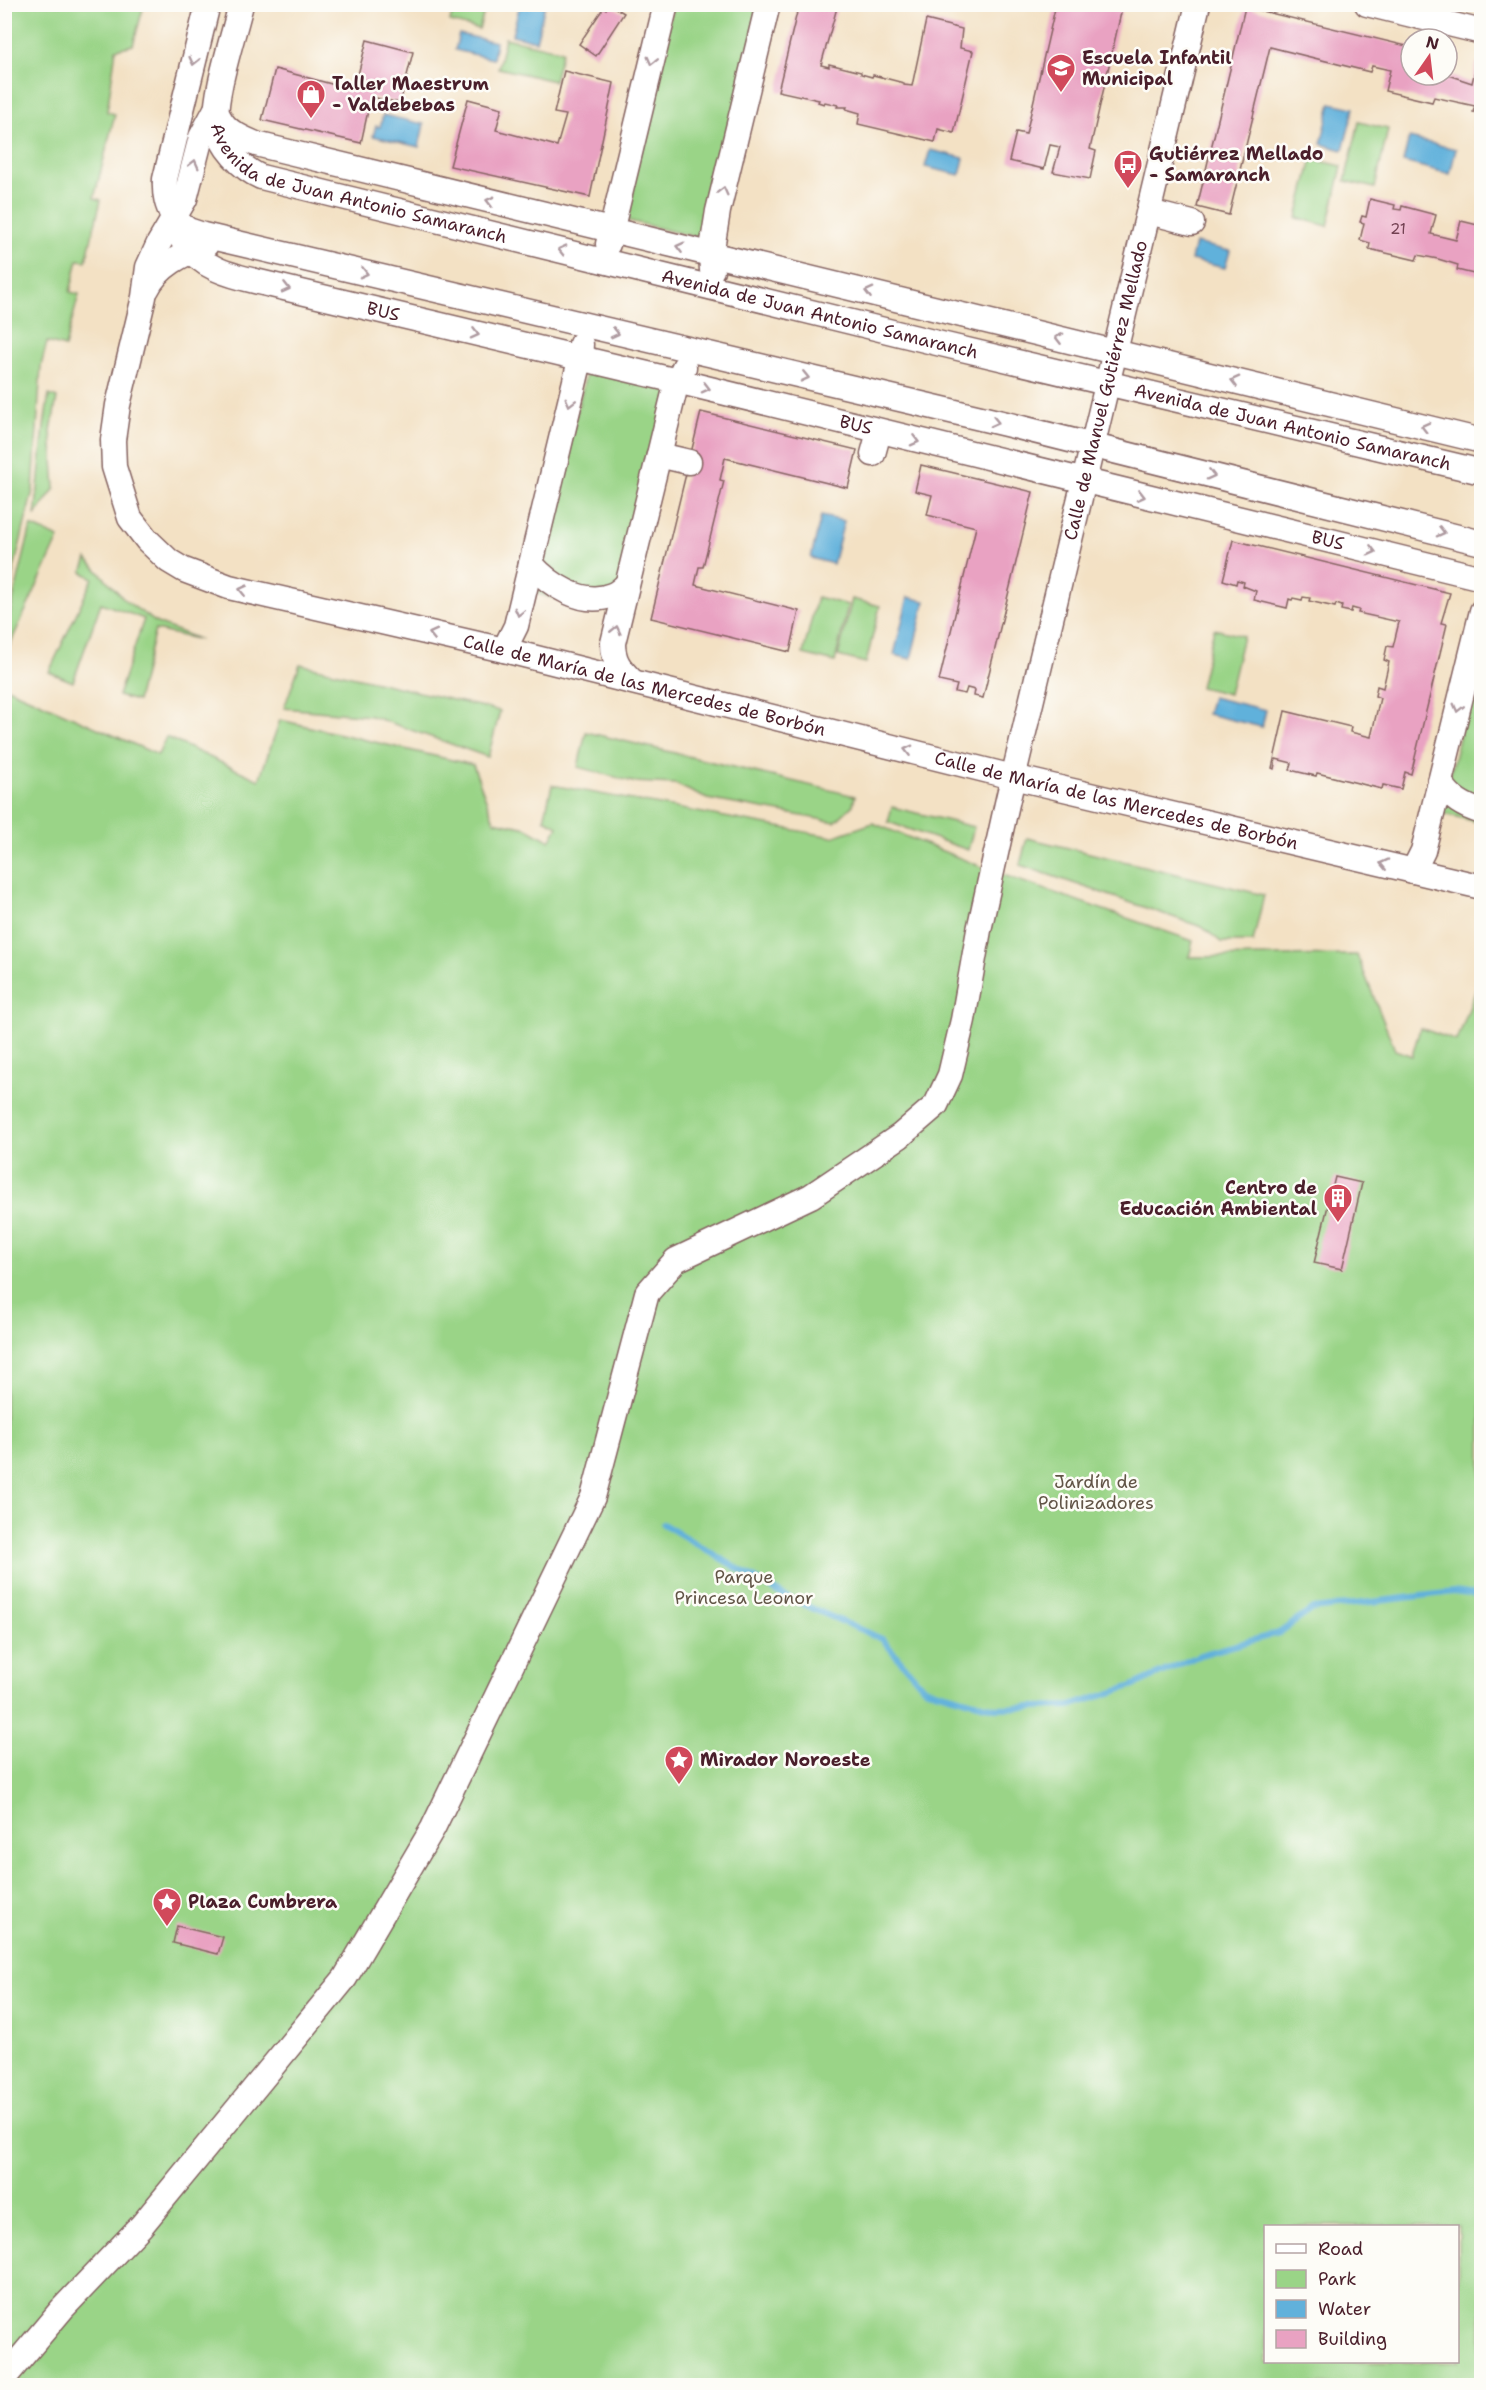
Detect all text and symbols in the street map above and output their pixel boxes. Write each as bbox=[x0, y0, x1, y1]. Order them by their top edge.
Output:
north arrow bbox=[1399, 27, 1459, 87]
text: N bbox=[1424, 31, 1441, 55]
place label: Escuela Infantil Municipal bbox=[1082, 46, 1232, 91]
school or university icon: Escuela Infantil Municipal bbox=[1045, 52, 1077, 94]
one-way arrow bbox=[189, 56, 202, 66]
one-way arrow bbox=[647, 56, 660, 66]
place label: Taller Maestrum - Valdebebas bbox=[332, 72, 490, 117]
shop icon: Taller Maestrum - Valdebebas bbox=[295, 78, 327, 120]
street label: Avenida de Juan Antonio Samaranch bbox=[205, 120, 510, 249]
place label: Gutiérrez Mellado - Samaranch bbox=[1149, 142, 1323, 187]
bus stop icon: Gutiérrez Mellado - Samaranch bbox=[1112, 148, 1144, 190]
one-way arrow bbox=[186, 160, 199, 170]
one-way arrow bbox=[715, 186, 728, 196]
one-way arrow bbox=[485, 196, 495, 209]
house number: 21 bbox=[1390, 219, 1406, 239]
street label: Calle de Manuel Gutiérrez Mellado bbox=[1058, 238, 1153, 543]
one-way arrow bbox=[675, 242, 685, 255]
one-way arrow bbox=[557, 245, 567, 258]
street label: Avenida de Juan Antonio Samaranch bbox=[659, 264, 981, 364]
one-way arrow bbox=[359, 265, 369, 278]
one-way arrow bbox=[280, 281, 290, 294]
one-way arrow bbox=[865, 287, 875, 300]
street label: BUS bbox=[364, 296, 402, 327]
one-way arrow bbox=[610, 325, 620, 338]
one-way arrow bbox=[470, 327, 480, 340]
one-way arrow bbox=[1054, 333, 1064, 346]
one-way arrow bbox=[800, 370, 810, 383]
one-way arrow bbox=[1230, 376, 1240, 389]
street label: Avenida de Juan Antonio Samaranch bbox=[1132, 378, 1453, 476]
one-way arrow bbox=[701, 381, 711, 394]
one-way arrow bbox=[564, 397, 577, 407]
street label: BUS bbox=[837, 409, 875, 440]
one-way arrow bbox=[990, 414, 1000, 427]
one-way arrow bbox=[1420, 421, 1430, 434]
one-way arrow bbox=[910, 433, 920, 446]
one-way arrow bbox=[1206, 468, 1216, 481]
one-way arrow bbox=[1136, 488, 1146, 501]
street label: BUS bbox=[1309, 525, 1347, 556]
one-way arrow bbox=[1436, 525, 1446, 538]
one-way arrow bbox=[1366, 544, 1376, 557]
one-way arrow bbox=[238, 584, 248, 597]
one-way arrow bbox=[514, 607, 527, 617]
one-way arrow bbox=[609, 625, 622, 635]
one-way arrow bbox=[428, 628, 438, 641]
street label: Calle de María de las Mercedes de Borbón bbox=[461, 629, 828, 742]
one-way arrow bbox=[1452, 703, 1465, 713]
one-way arrow bbox=[903, 745, 913, 758]
street label: Calle de María de las Mercedes de Borbón bbox=[932, 746, 1300, 855]
one-way arrow bbox=[1379, 858, 1389, 871]
place label: Centro de Educación Ambiental bbox=[1119, 1176, 1317, 1221]
building icon: Centro de Educación Ambiental bbox=[1322, 1182, 1354, 1224]
park label: Jardín de Polinizadores bbox=[1038, 1470, 1154, 1515]
park label: Parque Princesa Leonor bbox=[674, 1565, 814, 1610]
place icon: Mirador Noroeste bbox=[663, 1744, 695, 1786]
place label: Mirador Noroeste bbox=[700, 1748, 871, 1772]
place icon: Plaza Cumbrera bbox=[151, 1886, 183, 1928]
place label: Plaza Cumbrera bbox=[188, 1890, 338, 1914]
legend bbox=[1264, 2225, 1459, 2363]
text: Road bbox=[1318, 2237, 1363, 2261]
text: Park bbox=[1318, 2267, 1357, 2291]
text: Water bbox=[1318, 2297, 1371, 2321]
text: Building bbox=[1318, 2327, 1387, 2351]

